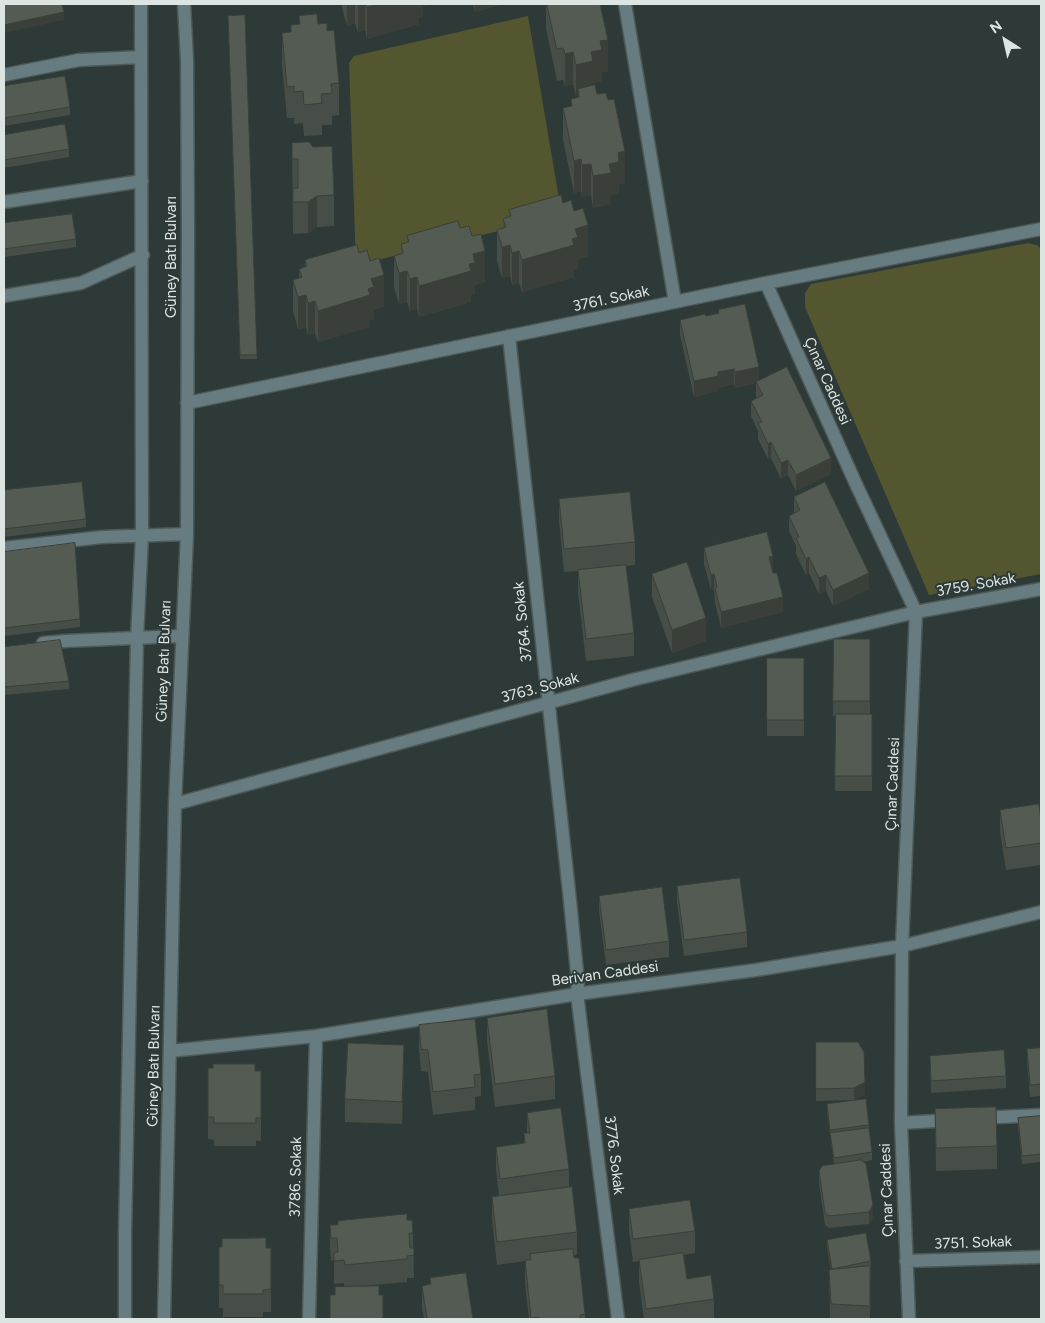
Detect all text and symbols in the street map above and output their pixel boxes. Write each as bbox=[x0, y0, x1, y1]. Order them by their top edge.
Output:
north arrow bbox=[980, 15, 1030, 65]
text: N bbox=[987, 17, 1005, 37]
street label: Güney Batı Bulvarı bbox=[163, 196, 181, 318]
street label: 3761. Sokak bbox=[571, 282, 651, 316]
street label: Çınar Caddesi bbox=[800, 334, 854, 428]
street label: 3759. Sokak bbox=[935, 569, 1017, 601]
street label: 3764. Sokak bbox=[510, 581, 536, 663]
street label: Güney Batı Bulvarı bbox=[153, 600, 175, 722]
street label: 3763. Sokak bbox=[499, 669, 581, 707]
street label: Çınar Caddesi bbox=[882, 737, 904, 831]
street label: Berivan Caddesi bbox=[550, 958, 660, 990]
street label: Güney Batı Bulvarı bbox=[144, 1005, 164, 1127]
street label: 3776. Sokak bbox=[600, 1114, 628, 1196]
street label: 3786. Sokak bbox=[286, 1137, 306, 1217]
street label: Çınar Caddesi bbox=[876, 1143, 898, 1237]
street label: 3751. Sokak bbox=[934, 1233, 1012, 1253]

